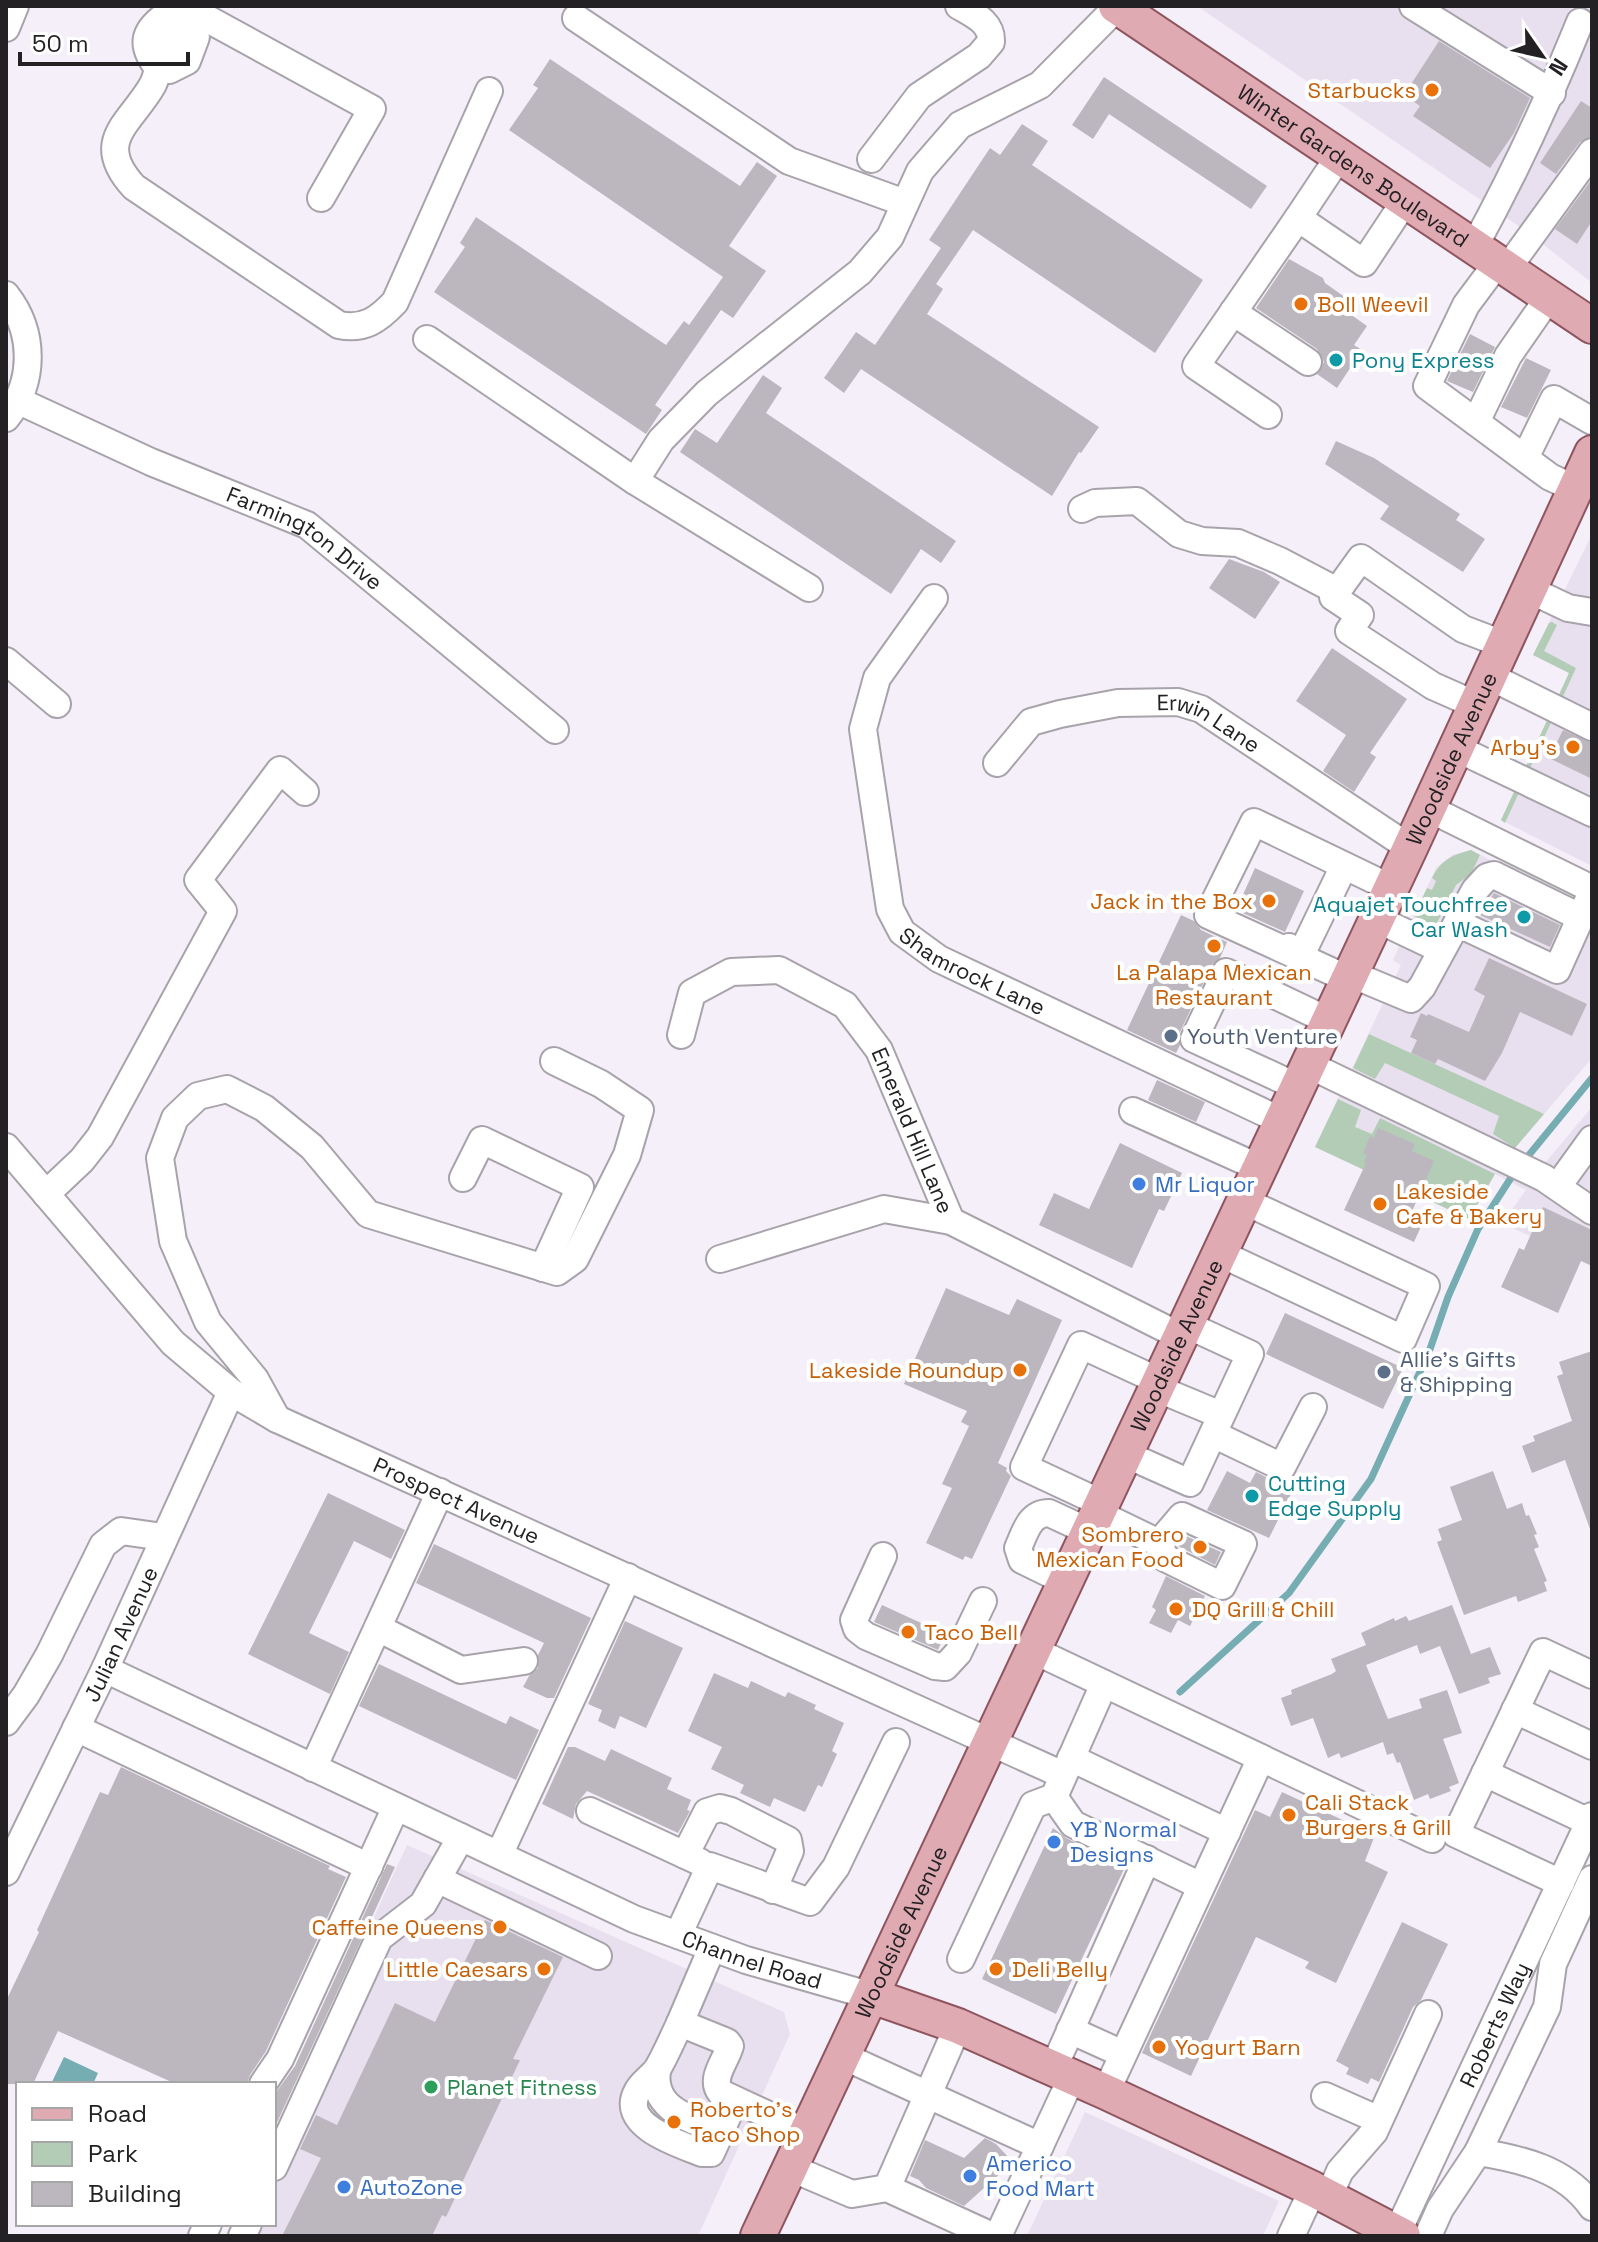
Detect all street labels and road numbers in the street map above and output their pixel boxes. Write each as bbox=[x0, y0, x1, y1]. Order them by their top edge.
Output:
street label: Winter Gardens Boulevard bbox=[1232, 78, 1475, 253]
street label: Farmington Drive bbox=[222, 480, 389, 596]
street label: Woodside Avenue bbox=[1399, 667, 1503, 850]
street label: Erwin Lane bbox=[1156, 688, 1266, 759]
street label: Shamrock Lane bbox=[894, 921, 1050, 1021]
street label: Emerald Hill Lane bbox=[865, 1043, 960, 1218]
street label: Woodside Avenue bbox=[1124, 1254, 1229, 1436]
street label: Prospect Avenue bbox=[369, 1451, 544, 1550]
street label: Julian Avenue bbox=[77, 1562, 164, 1706]
street label: Woodside Avenue bbox=[848, 1841, 953, 2023]
street label: Channel Road bbox=[678, 1924, 825, 1995]
street label: Roberts Way bbox=[1453, 1958, 1536, 2092]

